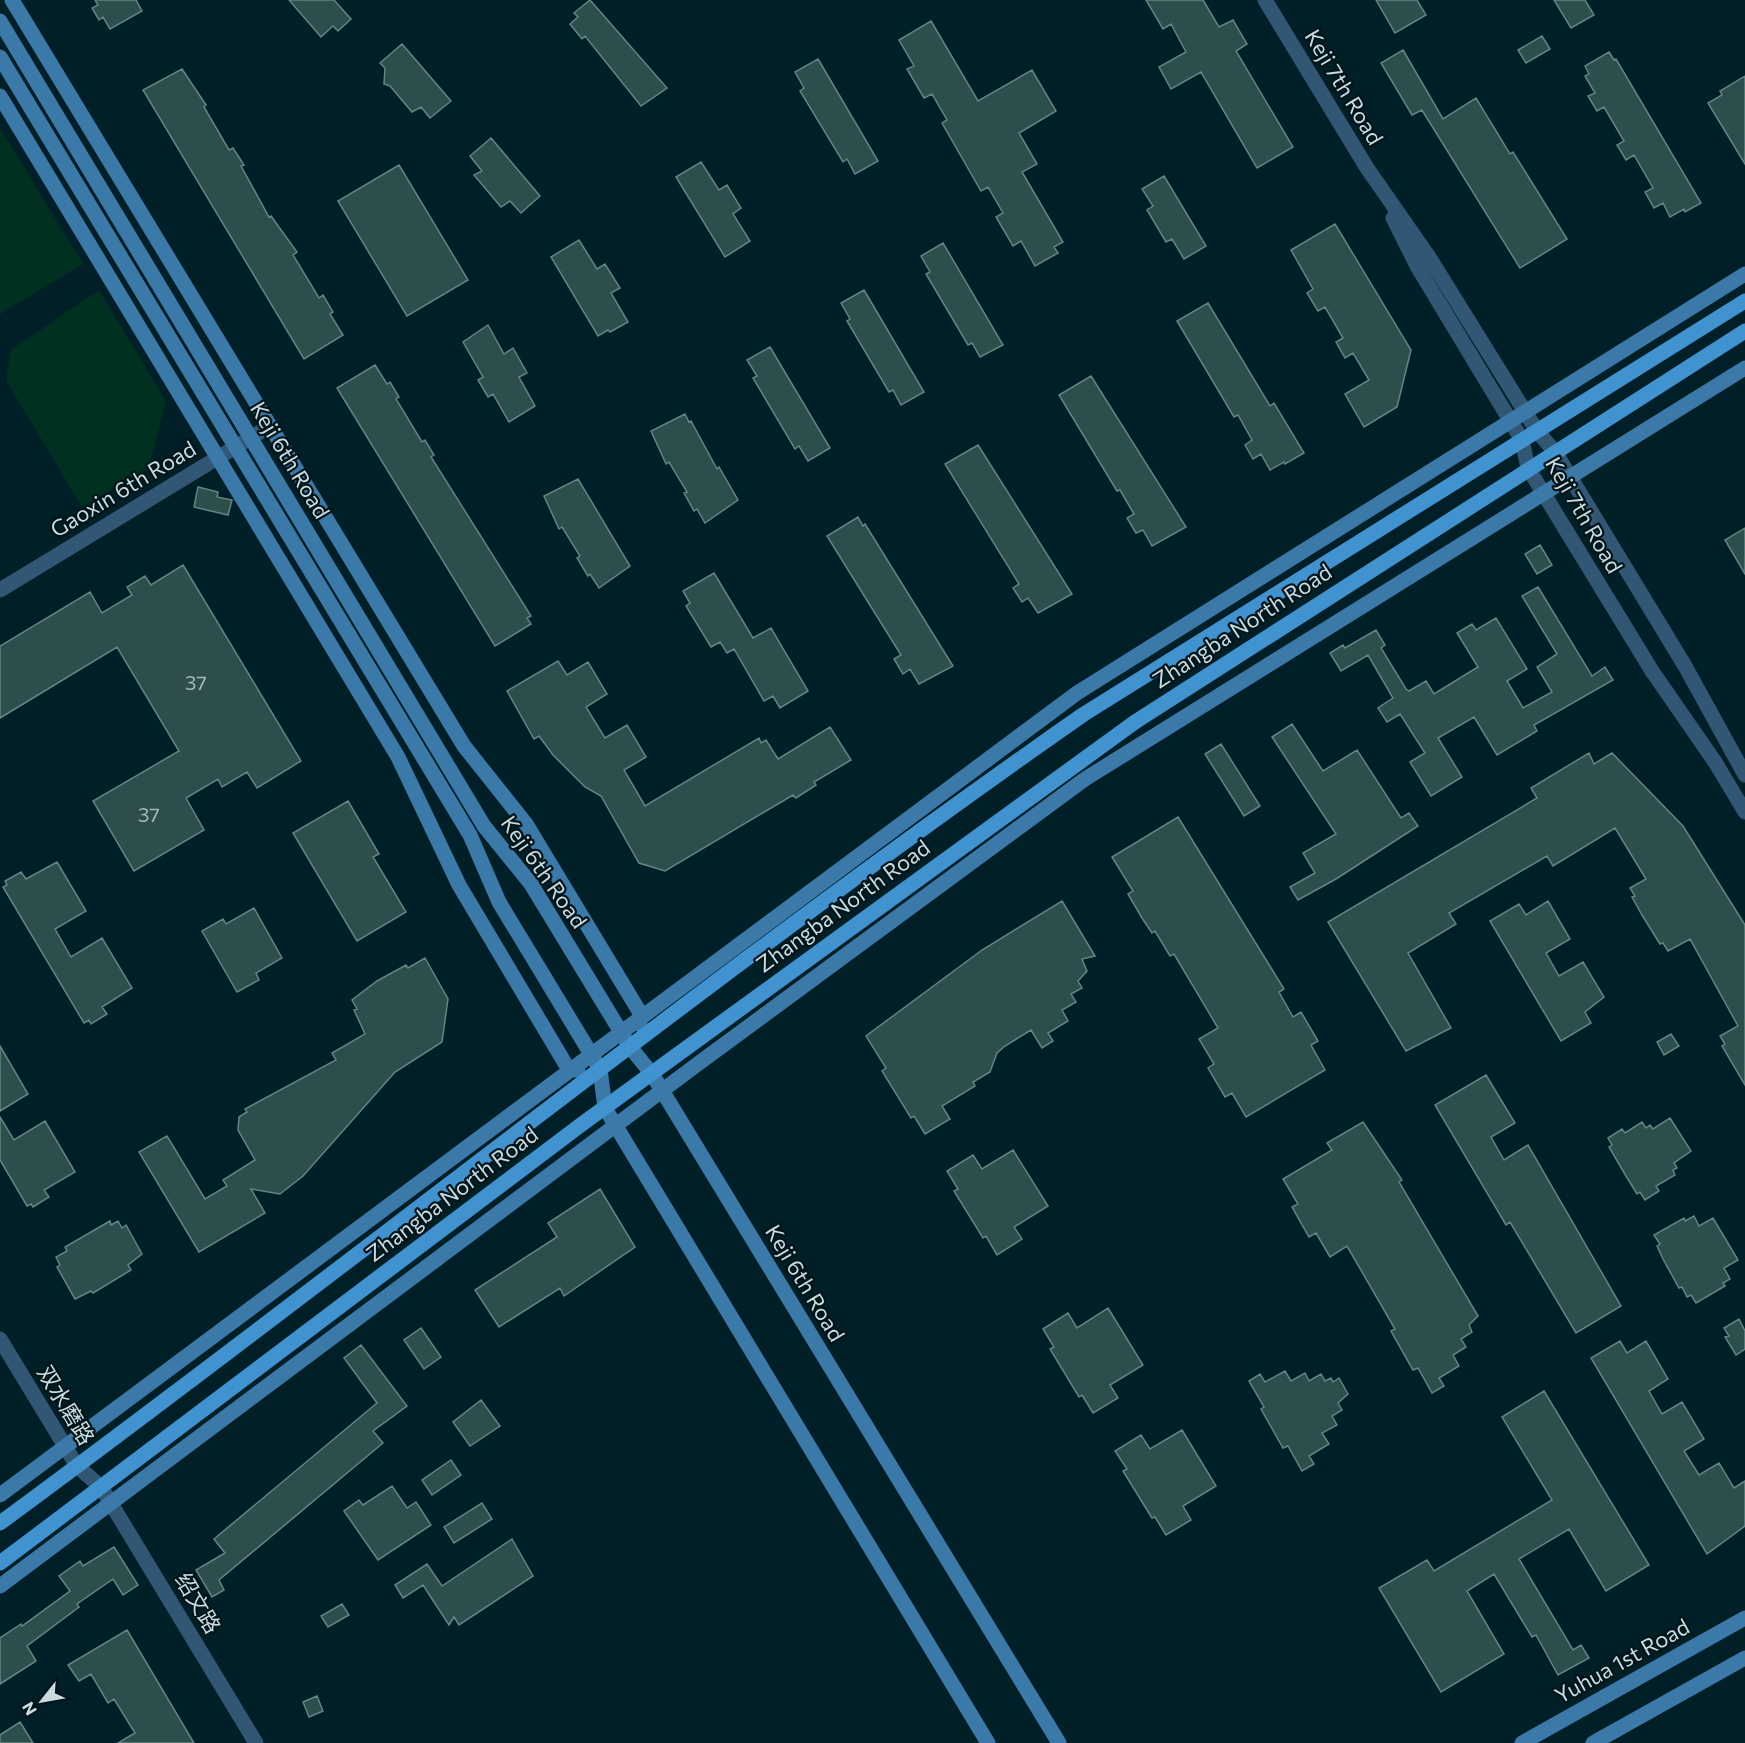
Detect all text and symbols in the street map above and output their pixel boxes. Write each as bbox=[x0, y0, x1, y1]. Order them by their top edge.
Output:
street label: Keji 7th Road bbox=[1299, 24, 1389, 149]
street label: Keji 6th Road bbox=[245, 396, 336, 523]
street label: Gaoxin 6th Road bbox=[45, 435, 200, 543]
street label: Keji 7th Road bbox=[1540, 452, 1629, 578]
street label: Zhangba North Road bbox=[1147, 558, 1336, 694]
house number: 37 bbox=[185, 670, 207, 694]
house number: 37 bbox=[138, 802, 160, 826]
street label: Keji 6th Road bbox=[496, 810, 593, 933]
street label: Zhangba North Road bbox=[751, 834, 935, 978]
street label: Zhangba North Road bbox=[361, 1120, 543, 1267]
street label: Keji 6th Road bbox=[760, 1219, 851, 1346]
street label: 双水磨路 bbox=[32, 1360, 101, 1449]
street label: 绍文路 bbox=[170, 1567, 227, 1638]
street label: Yuhua 1st Road bbox=[1550, 1612, 1694, 1709]
north arrow bbox=[12, 1671, 72, 1731]
text: N bbox=[17, 1699, 40, 1719]

